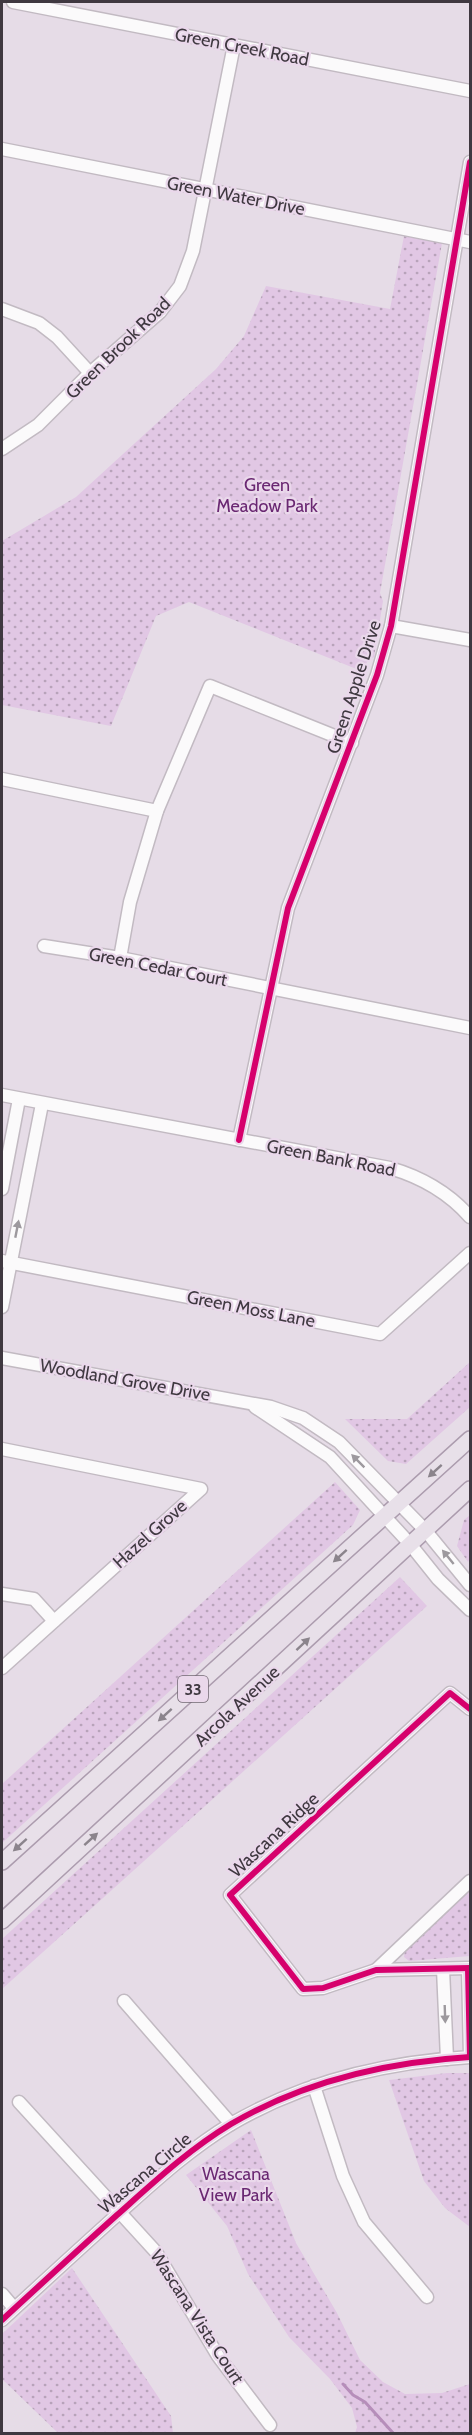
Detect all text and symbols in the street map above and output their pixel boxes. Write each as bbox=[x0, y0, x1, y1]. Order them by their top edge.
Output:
street label: Green Creek Road bbox=[173, 23, 311, 71]
street label: Green Water Drive bbox=[165, 172, 307, 220]
street label: Green Brook Road bbox=[61, 292, 175, 404]
park label: Green Meadow Park bbox=[216, 474, 319, 517]
street label: Green Apple Drive bbox=[322, 618, 386, 756]
street label: Green Cedar Court bbox=[87, 943, 229, 991]
street label: Green Bank Road bbox=[265, 1135, 397, 1181]
one-way arrow bbox=[13, 1219, 22, 1238]
street label: Green Moss Lane bbox=[185, 1286, 317, 1332]
street label: Woodland Grove Drive bbox=[38, 1354, 212, 1406]
one-way arrow bbox=[351, 1454, 365, 1468]
one-way arrow bbox=[427, 1464, 442, 1478]
street label: Hazel Grove bbox=[108, 1495, 192, 1573]
one-way arrow bbox=[334, 1548, 348, 1562]
one-way arrow bbox=[442, 1550, 455, 1565]
one-way arrow bbox=[296, 1637, 310, 1651]
street label: Arcola Avenue bbox=[190, 1661, 284, 1751]
road number: 33 bbox=[178, 1676, 208, 1702]
one-way arrow bbox=[157, 1708, 172, 1722]
street label: Wascana Ridge bbox=[225, 1788, 323, 1882]
one-way arrow bbox=[83, 1833, 98, 1846]
one-way arrow bbox=[13, 1838, 28, 1851]
one-way arrow bbox=[441, 2005, 450, 2024]
street label: Wascana Circle bbox=[94, 2128, 196, 2218]
park label: Wascana View Park bbox=[199, 2163, 274, 2206]
street label: Wascana Vista Court bbox=[145, 2246, 249, 2388]

